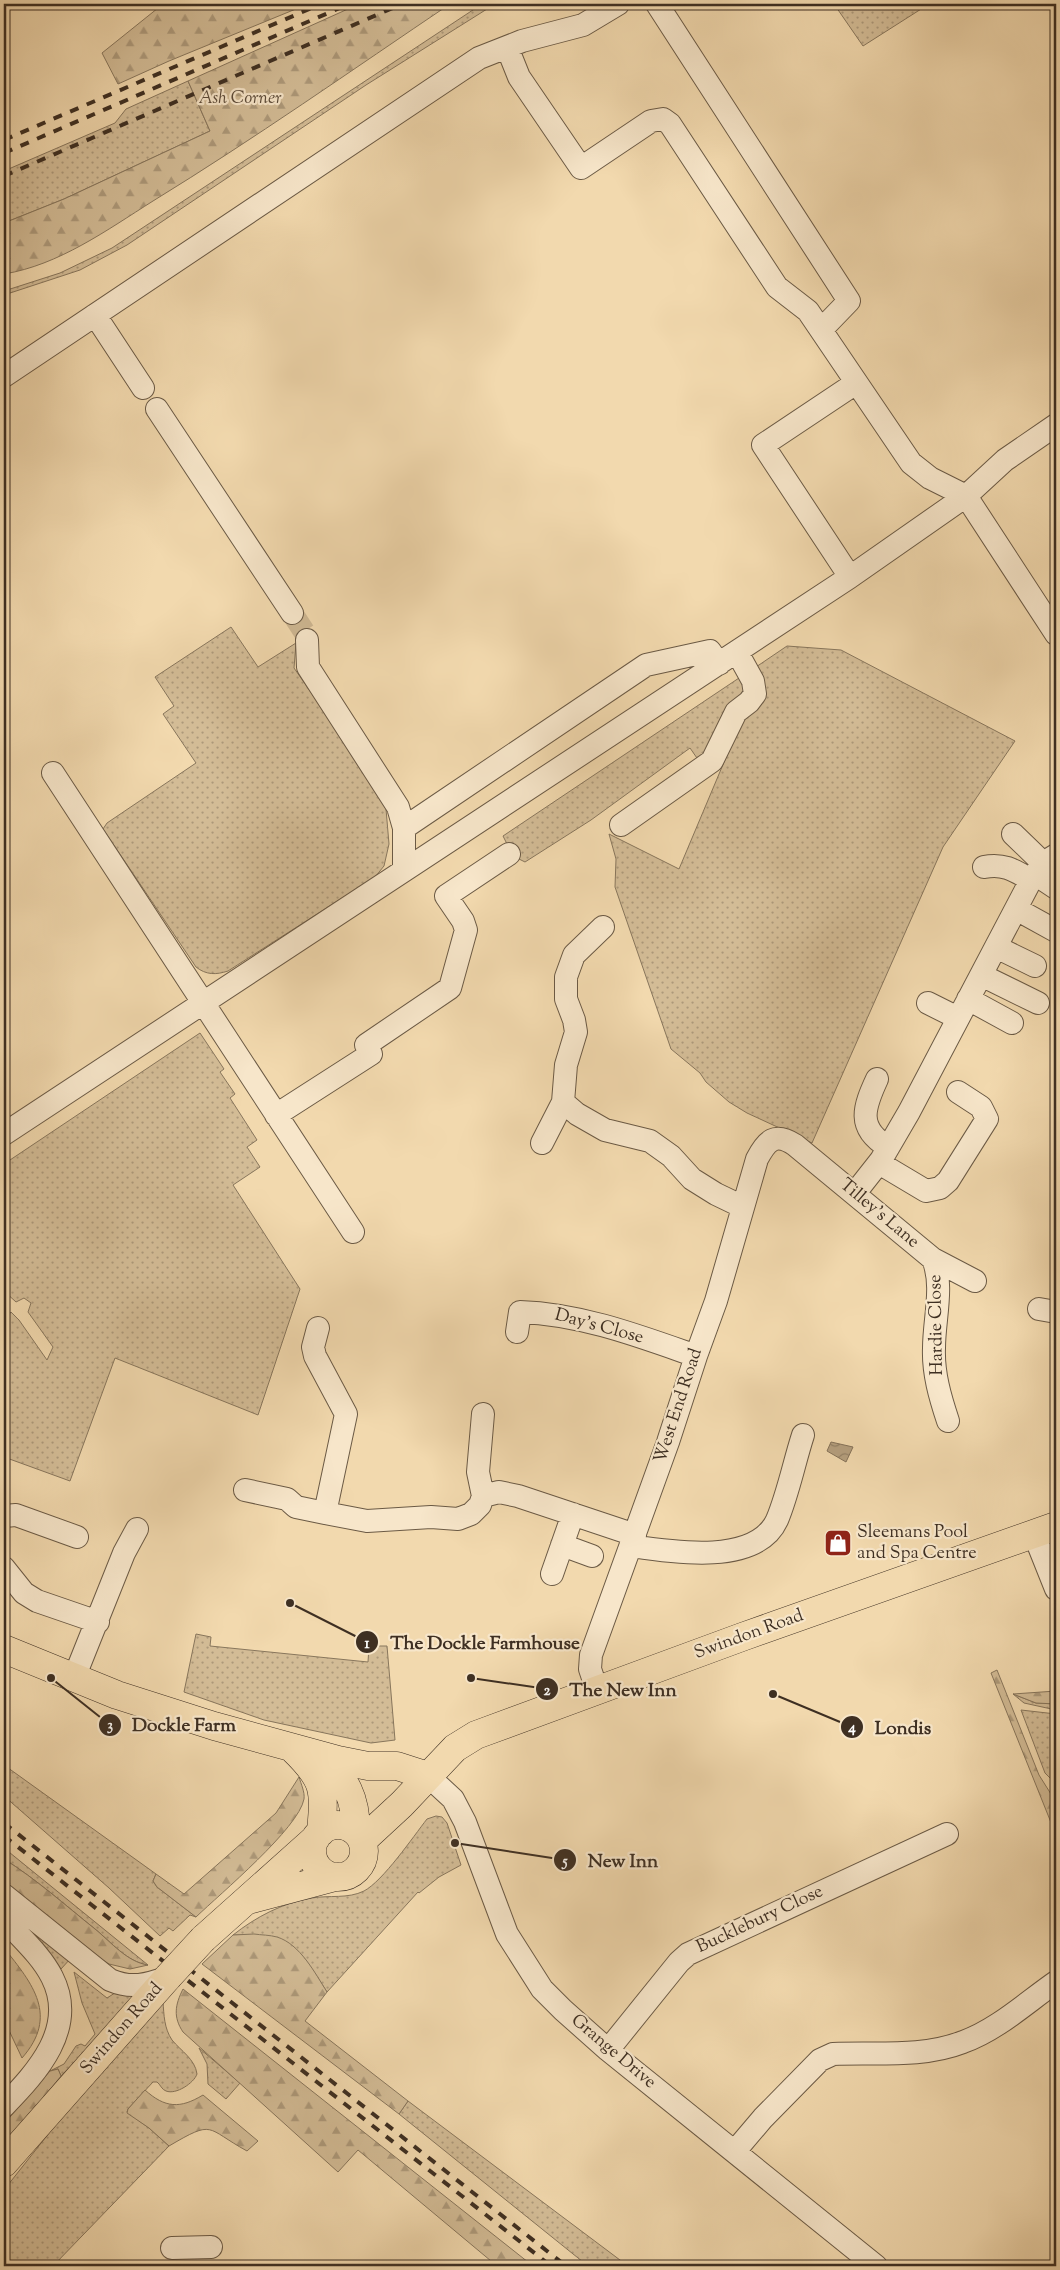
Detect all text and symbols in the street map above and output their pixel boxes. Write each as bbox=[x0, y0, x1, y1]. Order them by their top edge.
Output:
park label: Ash Corner bbox=[198, 86, 282, 112]
street label: Tilley's Lane bbox=[834, 1173, 924, 1255]
street label: Hardie Close bbox=[923, 1274, 951, 1376]
street label: Day's Close bbox=[552, 1303, 646, 1351]
street label: West End Road bbox=[648, 1345, 710, 1467]
place label: Sleemans Pool and Spa Centre bbox=[857, 1520, 977, 1567]
shop icon: Sleemans Pool and Spa Centre bbox=[823, 1528, 853, 1558]
street label: Swindon Road bbox=[691, 1603, 807, 1667]
callout: The Dockle Farmhouse bbox=[355, 1625, 590, 1659]
text: The Dockle Farmhouse bbox=[390, 1631, 580, 1658]
text: 1 bbox=[364, 1634, 370, 1655]
callout: The New Inn bbox=[535, 1672, 687, 1706]
text: The New Inn bbox=[569, 1678, 678, 1705]
text: 2 bbox=[543, 1681, 551, 1702]
callout: Dockle Farm bbox=[97, 1708, 246, 1742]
callout: Londis bbox=[839, 1710, 941, 1744]
text: Dockle Farm bbox=[132, 1713, 236, 1740]
text: 3 bbox=[107, 1716, 113, 1737]
text: Londis bbox=[875, 1716, 932, 1743]
text: 4 bbox=[847, 1718, 856, 1739]
callout: New Inn bbox=[552, 1843, 668, 1877]
text: New Inn bbox=[588, 1849, 659, 1876]
text: 5 bbox=[561, 1852, 568, 1873]
street label: Bucklebury Close bbox=[692, 1879, 828, 1961]
street label: Swindon Road bbox=[75, 1977, 169, 2081]
street label: Grange Drive bbox=[565, 2008, 661, 2096]

